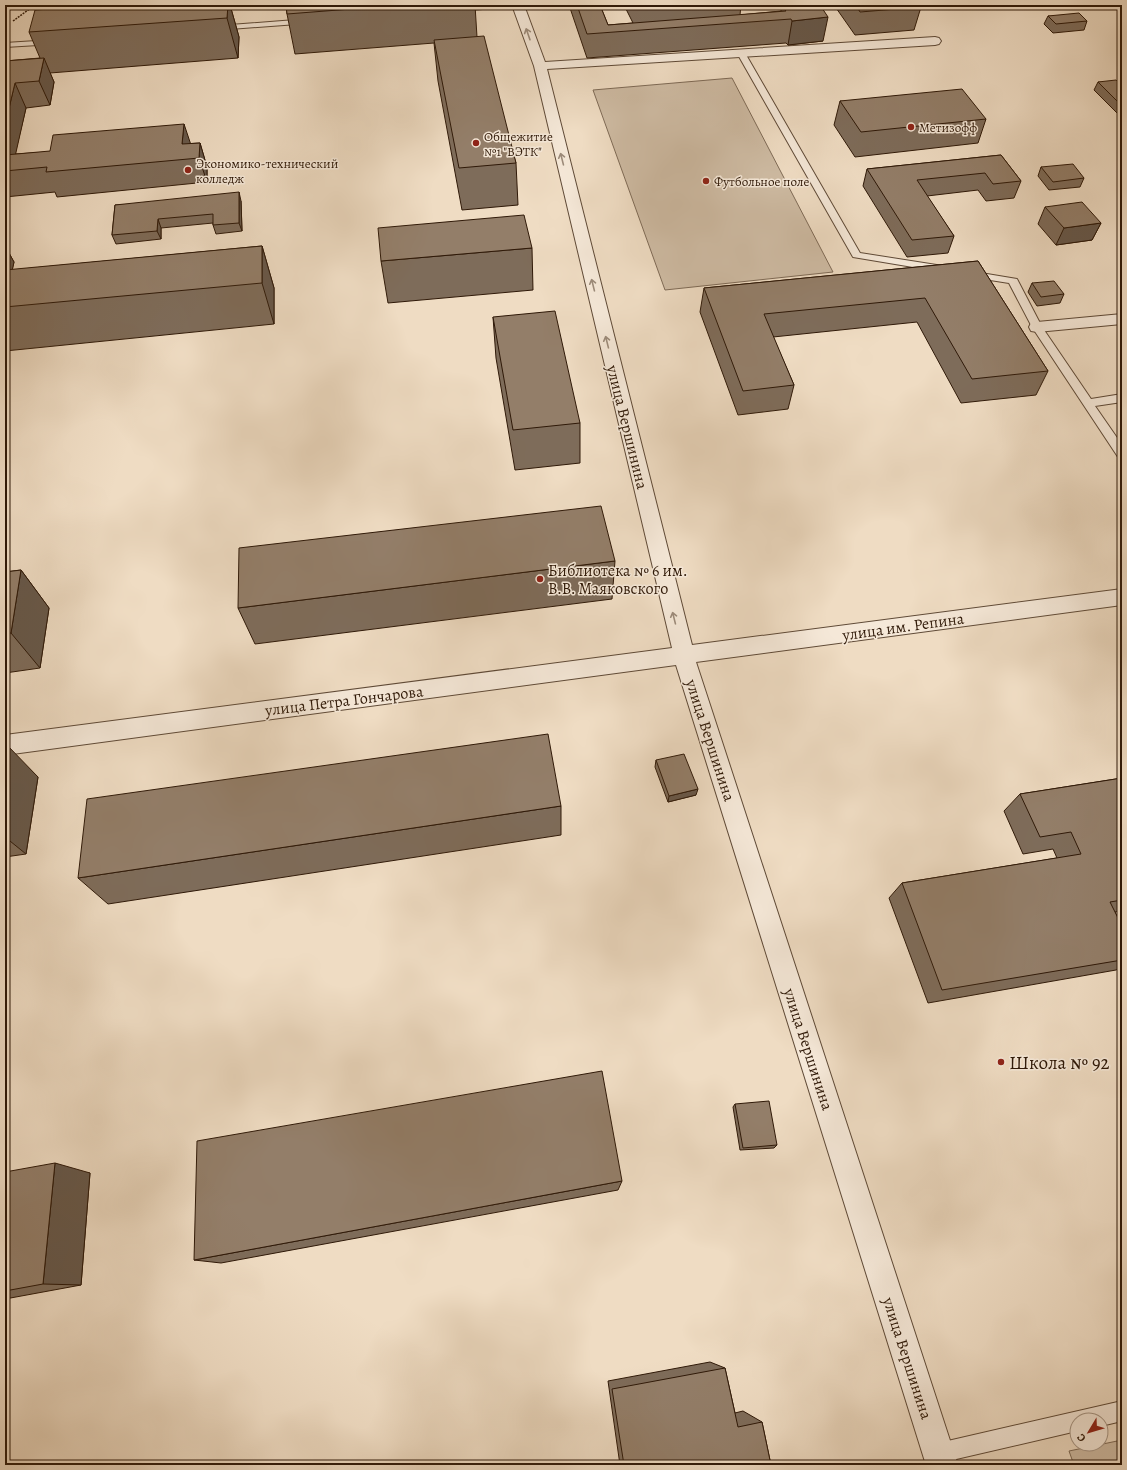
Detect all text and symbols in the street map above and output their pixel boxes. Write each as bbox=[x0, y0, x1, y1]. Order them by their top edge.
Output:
one-way arrow bbox=[524, 28, 532, 40]
place label: Метизофф bbox=[919, 119, 977, 136]
marker: Метизофф bbox=[906, 122, 916, 132]
place label: Общежитие №1 "ВЭТК" bbox=[484, 128, 553, 160]
marker: Общежитие №1 "ВЭТК" bbox=[471, 138, 481, 148]
one-way arrow bbox=[558, 153, 566, 166]
place label: Экономико-технический колледж bbox=[196, 155, 339, 187]
marker: Экономико-технический колледж bbox=[183, 165, 193, 175]
place label: Футбольное поле bbox=[714, 173, 809, 190]
marker: Футбольное поле bbox=[701, 176, 711, 186]
one-way arrow bbox=[589, 279, 596, 292]
one-way arrow bbox=[603, 336, 610, 349]
street label: улица Вершинина bbox=[601, 362, 653, 492]
place label: Библиотека № 6 им. В.В. Маяковского bbox=[548, 560, 688, 600]
marker: Библиотека № 6 им. В.В. Маяковского bbox=[535, 574, 545, 584]
street label: улица им. Репина bbox=[840, 607, 966, 647]
one-way arrow bbox=[670, 612, 678, 625]
street label: улица Вершинина bbox=[680, 676, 740, 805]
street label: улица Петра Гончарова bbox=[263, 680, 425, 722]
street label: улица Вершинина bbox=[778, 985, 838, 1114]
place label: Школа № 92 bbox=[1009, 1050, 1110, 1076]
marker: Школа № 92 bbox=[996, 1057, 1006, 1067]
street label: улица Вершинина bbox=[877, 1294, 937, 1423]
north arrow bbox=[1069, 1412, 1109, 1452]
text: С bbox=[1073, 1430, 1090, 1445]

